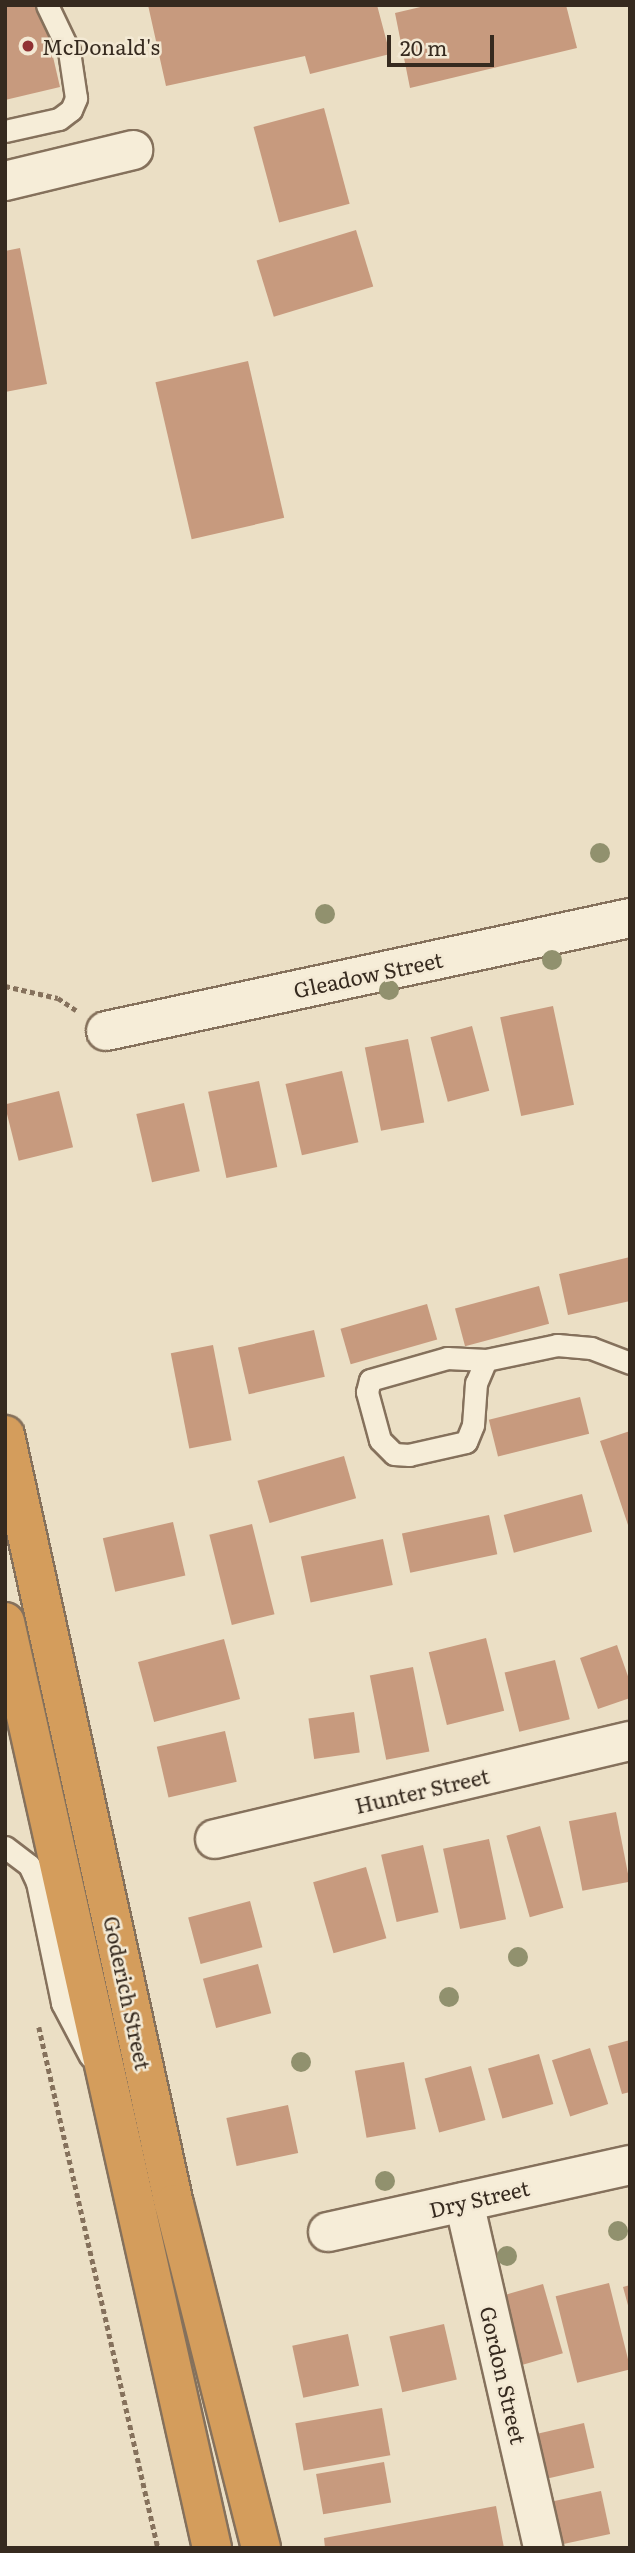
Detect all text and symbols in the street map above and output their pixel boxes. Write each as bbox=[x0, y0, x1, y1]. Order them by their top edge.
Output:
scale bar bbox=[390, 21, 497, 65]
text: 20 m bbox=[400, 31, 447, 62]
place label: McDonald's bbox=[42, 33, 160, 59]
marker: McDonald's bbox=[20, 38, 36, 54]
street label: Gleadow Street bbox=[291, 946, 445, 1002]
street label: Hunter Street bbox=[352, 1762, 492, 1818]
street label: Goderich Street bbox=[99, 1914, 157, 2072]
street label: Dry Street bbox=[426, 2174, 532, 2222]
street label: Gordon Street bbox=[476, 2304, 532, 2446]

